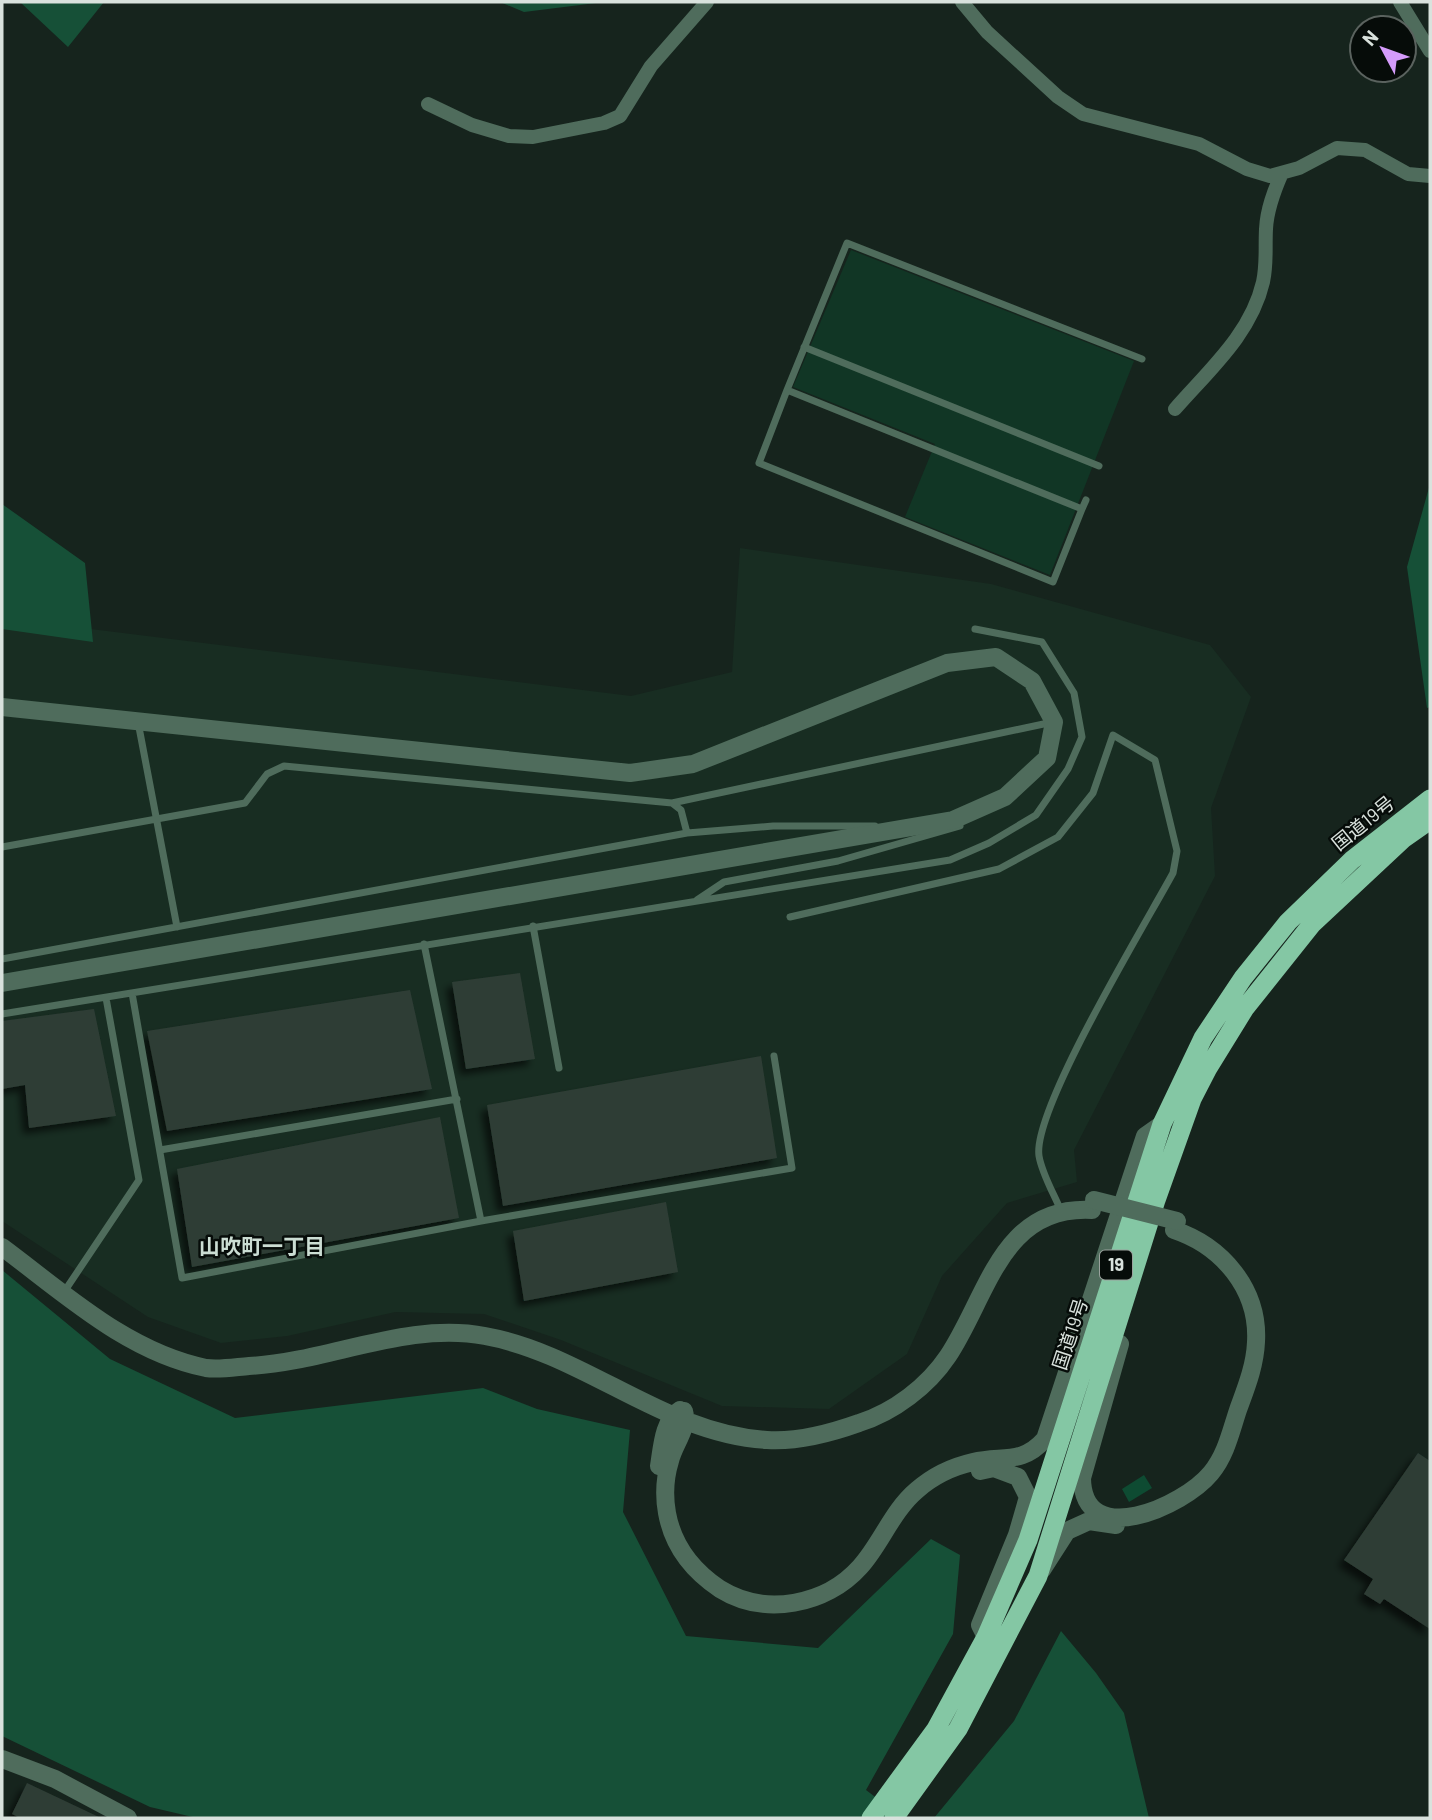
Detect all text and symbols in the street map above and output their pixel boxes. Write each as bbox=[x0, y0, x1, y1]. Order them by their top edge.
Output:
north arrow bbox=[1348, 14, 1418, 84]
text: N bbox=[1357, 25, 1383, 50]
street label: 国道19号 bbox=[1327, 791, 1399, 855]
district label: 山吹町一丁目 bbox=[199, 1233, 325, 1258]
road number: 19 bbox=[1100, 1250, 1132, 1280]
street label: 国道19号 bbox=[1047, 1295, 1092, 1372]

